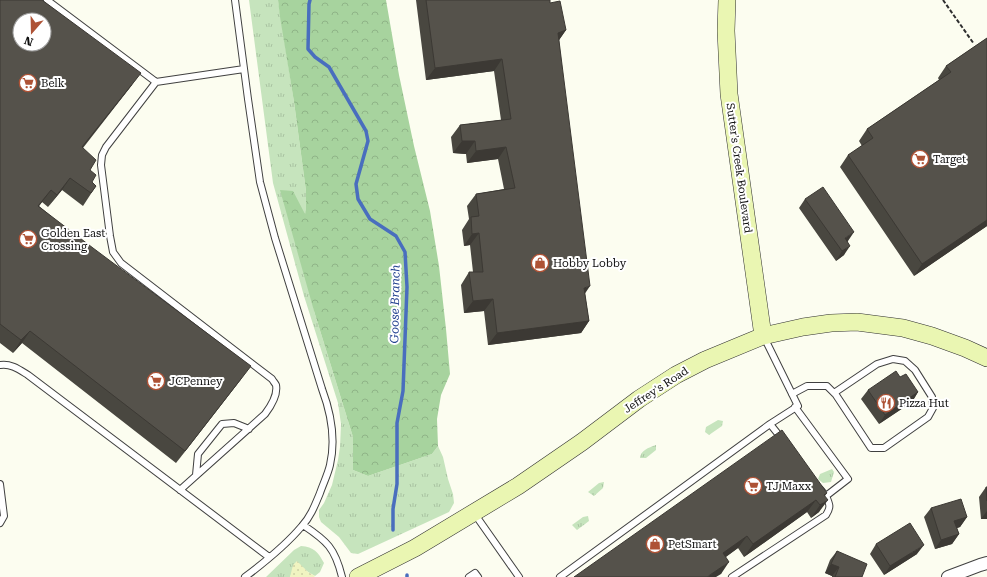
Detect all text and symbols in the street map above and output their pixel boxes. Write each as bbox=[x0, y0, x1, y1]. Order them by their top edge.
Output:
north arrow bbox=[12, 12, 52, 52]
text: N bbox=[22, 33, 35, 48]
supermarket icon: Belk bbox=[18, 73, 38, 93]
place label: Belk bbox=[41, 77, 65, 90]
street label: Sutter's Creek Boulevard bbox=[723, 102, 755, 234]
supermarket icon: Target bbox=[910, 149, 930, 169]
place label: Target bbox=[933, 153, 966, 166]
place label: Golden East Crossing bbox=[41, 227, 105, 253]
supermarket icon: Golden East Crossing bbox=[18, 229, 38, 249]
shop icon: Hobby Lobby bbox=[530, 253, 550, 273]
place label: Hobby Lobby bbox=[553, 257, 627, 270]
water label: Goose Branch bbox=[387, 264, 403, 344]
street label: Jeffrey's Road bbox=[621, 364, 691, 416]
supermarket icon: JCPenney bbox=[146, 371, 166, 391]
place label: JCPenney bbox=[169, 375, 223, 388]
restaurant icon: Pizza Hut bbox=[876, 393, 896, 413]
place label: Pizza Hut bbox=[899, 397, 949, 410]
supermarket icon: TJ Maxx bbox=[743, 476, 763, 496]
place label: TJ Maxx bbox=[766, 480, 812, 493]
shop icon: PetSmart bbox=[645, 534, 665, 554]
place label: PetSmart bbox=[668, 538, 717, 551]

